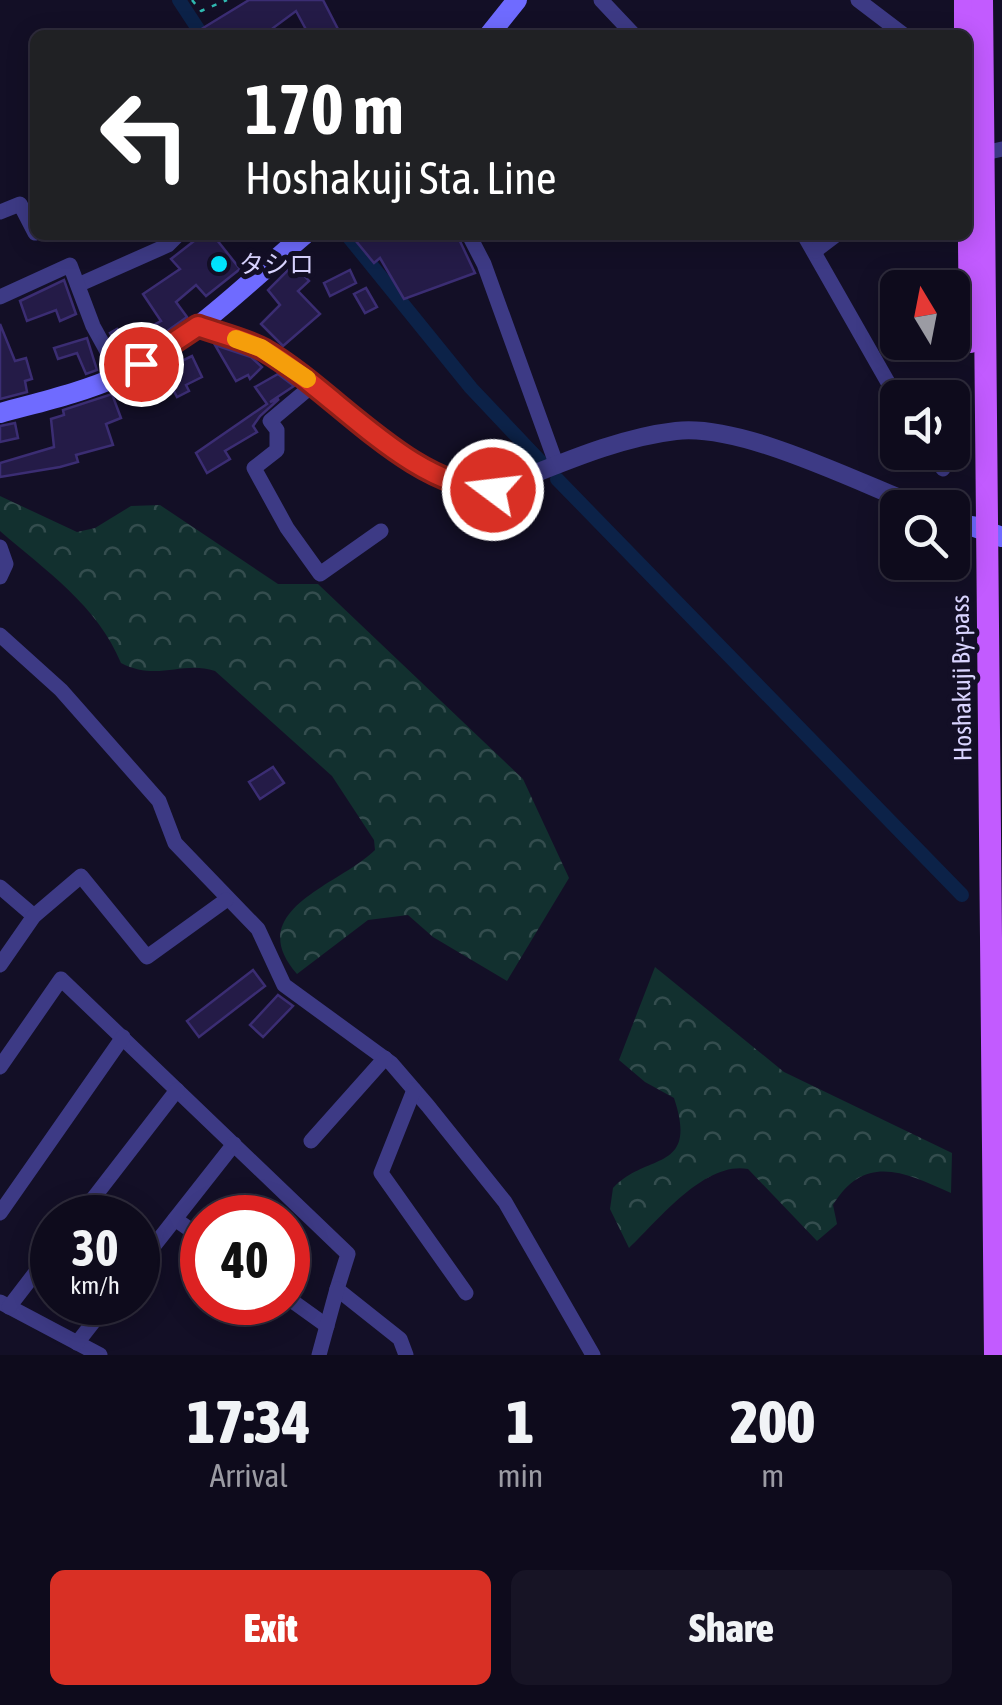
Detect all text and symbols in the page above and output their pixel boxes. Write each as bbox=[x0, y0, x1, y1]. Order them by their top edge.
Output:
text: 170 m bbox=[245, 69, 404, 149]
icon: left bbox=[80, 70, 210, 200]
text: Hoshakuji Sta. Line bbox=[245, 152, 556, 204]
place label: タシロ bbox=[239, 250, 314, 278]
marker: タシロ bbox=[208, 253, 230, 275]
north arrow bbox=[880, 270, 970, 360]
map controls bbox=[880, 270, 970, 580]
pin bbox=[99, 322, 184, 407]
icon: arrive bbox=[114, 337, 169, 392]
button: sound bbox=[880, 380, 970, 470]
position arrow bbox=[441, 438, 545, 542]
button: search bbox=[880, 490, 970, 580]
street label: Hoshakuji By-pass bbox=[946, 594, 976, 761]
speed limit sign: 40 bbox=[180, 1195, 310, 1325]
text: 30 bbox=[71, 1219, 118, 1277]
text: km/h bbox=[70, 1271, 120, 1299]
text: 17:34 bbox=[187, 1387, 310, 1456]
text: 1 bbox=[506, 1387, 535, 1456]
text: 200 bbox=[730, 1387, 815, 1456]
text: Arrival bbox=[210, 1457, 288, 1494]
text: min bbox=[497, 1457, 543, 1494]
text: m bbox=[761, 1457, 784, 1494]
button: Exit bbox=[50, 1570, 491, 1685]
button: Share bbox=[511, 1570, 952, 1685]

